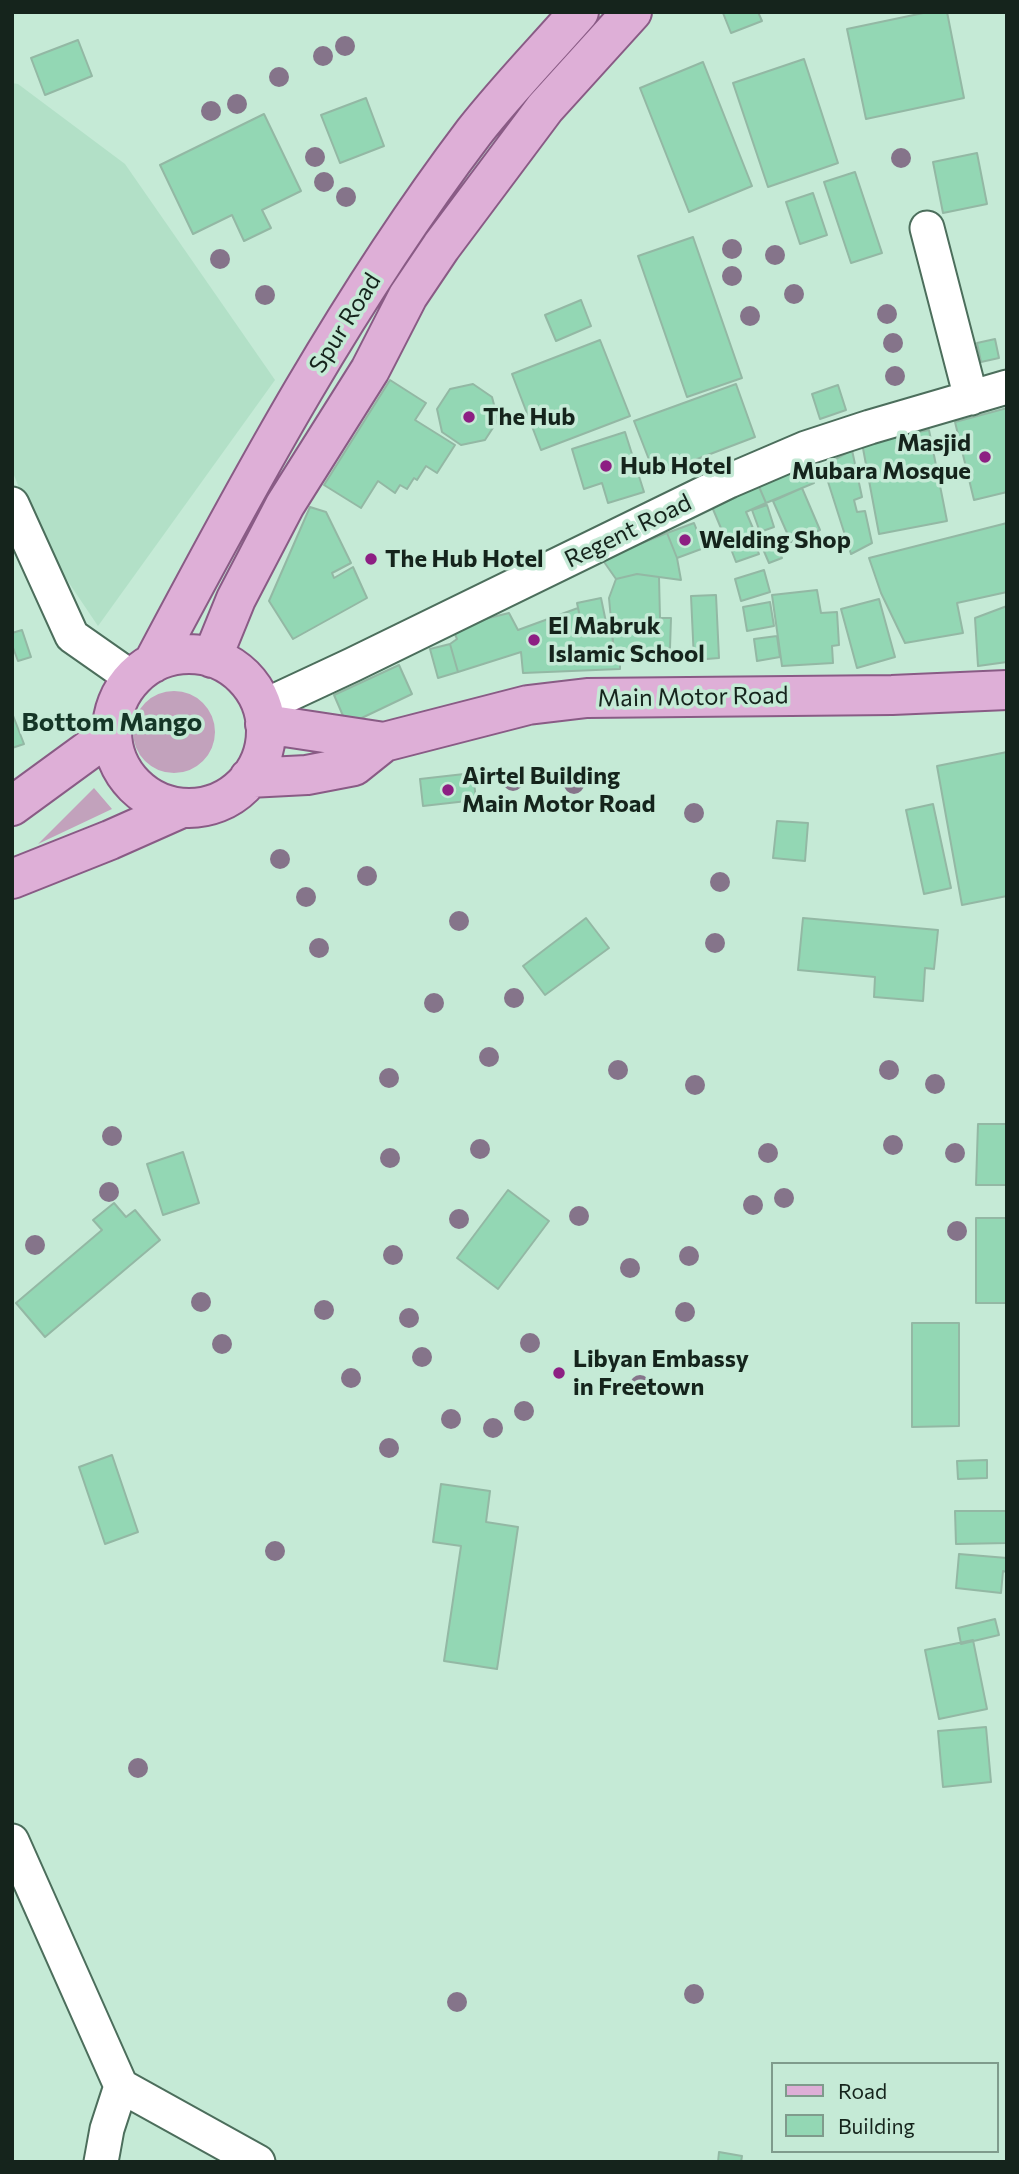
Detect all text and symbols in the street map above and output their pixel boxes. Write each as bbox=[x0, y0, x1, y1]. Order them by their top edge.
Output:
street label: Spur Road bbox=[303, 268, 387, 378]
place label: The Hub bbox=[483, 403, 575, 431]
marker: The Hub bbox=[461, 409, 477, 425]
place label: Masjid Mubara Mosque bbox=[792, 429, 971, 485]
marker: Masjid Mubara Mosque bbox=[977, 449, 993, 465]
place label: Hub Hotel bbox=[620, 452, 732, 480]
marker: Hub Hotel bbox=[598, 458, 614, 474]
street label: Regent Road bbox=[560, 488, 696, 574]
place label: Welding Shop bbox=[699, 526, 851, 554]
marker: Welding Shop bbox=[677, 532, 693, 548]
place label: The Hub Hotel bbox=[385, 545, 544, 573]
marker: The Hub Hotel bbox=[363, 551, 379, 567]
place label: El Mabruk Islamic School bbox=[548, 612, 705, 668]
marker: El Mabruk Islamic School bbox=[526, 632, 542, 648]
street label: Main Motor Road bbox=[597, 681, 789, 713]
district label: Bottom Mango bbox=[22, 706, 202, 738]
place label: Airtel Building Main Motor Road bbox=[462, 762, 656, 818]
marker: Airtel Building Main Motor Road bbox=[440, 782, 456, 798]
place label: Libyan Embassy in Freetown bbox=[573, 1345, 749, 1401]
marker: Libyan Embassy in Freetown bbox=[551, 1365, 567, 1381]
legend bbox=[771, 2062, 998, 2153]
text: Road bbox=[838, 2078, 887, 2103]
text: Building bbox=[838, 2113, 915, 2138]

